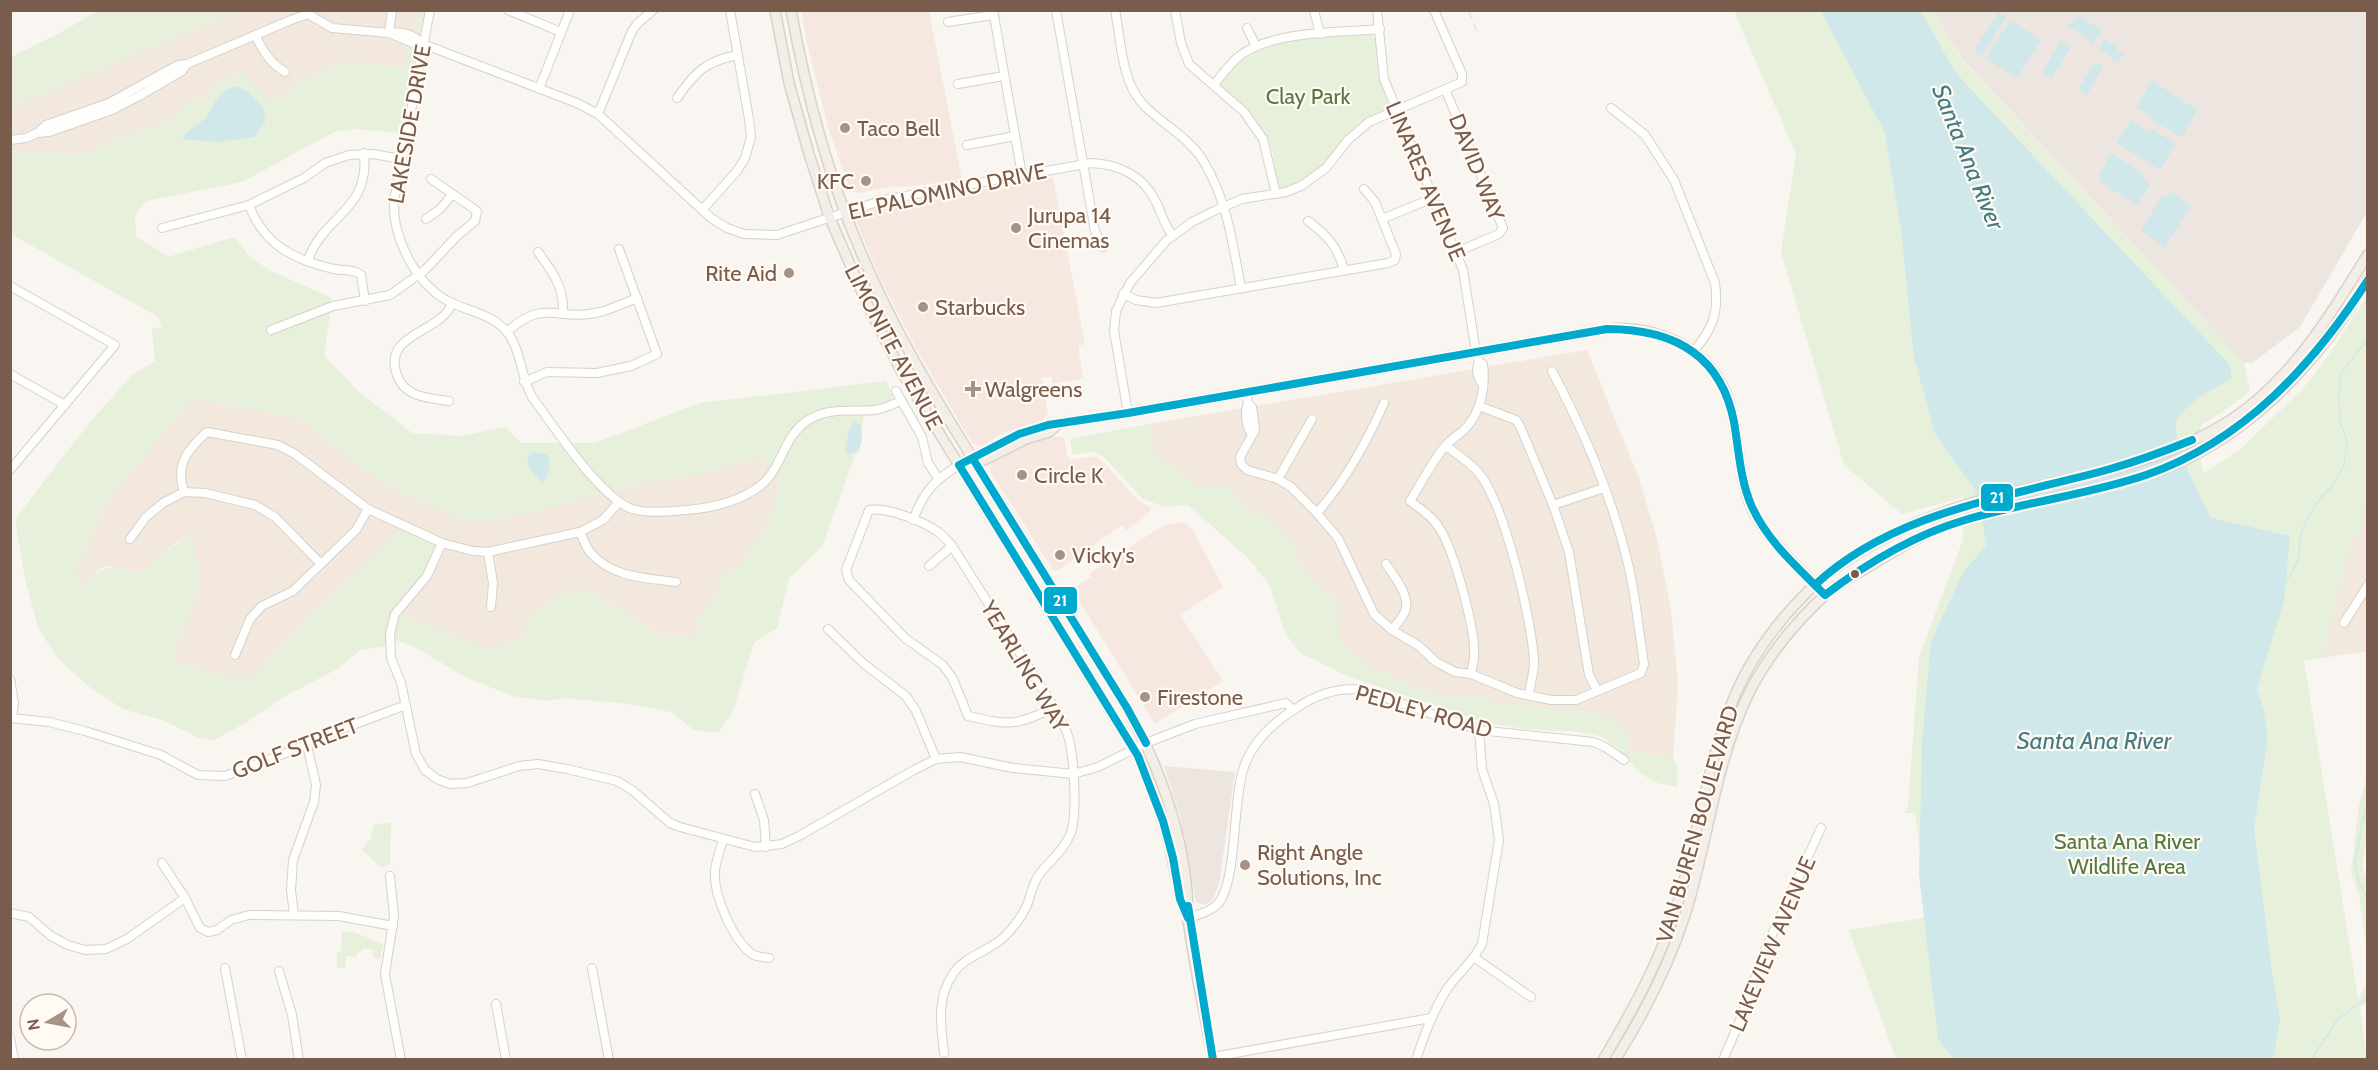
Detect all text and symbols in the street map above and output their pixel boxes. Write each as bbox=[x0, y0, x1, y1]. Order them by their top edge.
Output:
street label: LAKESIDE DRIVE bbox=[382, 42, 437, 206]
water label: Santa Ana River bbox=[1926, 80, 2011, 235]
park label: Clay Park bbox=[1266, 83, 1350, 110]
street label: LINARES AVENUE bbox=[1380, 97, 1471, 265]
street label: DAVID WAY bbox=[1443, 110, 1510, 225]
place label: Taco Bell bbox=[857, 115, 940, 142]
marker: Taco Bell bbox=[838, 121, 852, 135]
street label: EL PALOMINO DRIVE bbox=[846, 157, 1049, 226]
place label: KFC bbox=[817, 168, 854, 195]
marker: KFC bbox=[859, 174, 873, 188]
place label: Jurupa 14 Cinemas bbox=[1027, 202, 1111, 254]
marker: Jurupa 14 Cinemas bbox=[1009, 221, 1023, 235]
place label: Rite Aid bbox=[705, 260, 777, 287]
street label: LIMONITE AVENUE bbox=[839, 260, 948, 434]
marker: Rite Aid bbox=[782, 266, 796, 280]
place label: Starbucks bbox=[935, 294, 1025, 321]
marker: Starbucks bbox=[916, 300, 930, 314]
place label: Walgreens bbox=[985, 376, 1082, 403]
marker: Walgreens bbox=[966, 382, 980, 396]
place label: Circle K bbox=[1034, 462, 1104, 489]
marker: Circle K bbox=[1015, 468, 1029, 482]
line badge: 21 bbox=[1980, 483, 2014, 512]
text: 21 bbox=[1990, 488, 2004, 507]
place label: Vicky's bbox=[1072, 542, 1135, 569]
marker: Vicky's bbox=[1053, 548, 1067, 562]
unlabelled marker bbox=[1849, 568, 1861, 580]
line badge: 21 bbox=[1043, 586, 1078, 615]
text: 21 bbox=[1053, 591, 1067, 610]
street label: YEARLING WAY bbox=[974, 595, 1075, 737]
street label: PEDLEY ROAD bbox=[1352, 679, 1495, 744]
place label: Firestone bbox=[1157, 684, 1243, 711]
marker: Firestone bbox=[1138, 690, 1152, 704]
street label: VAN BUREN BOULEVARD bbox=[1651, 702, 1744, 946]
street label: GOLF STREET bbox=[228, 712, 362, 785]
water label: Santa Ana River bbox=[2017, 726, 2173, 755]
park label: Santa Ana River Wildlife Area bbox=[2054, 828, 2200, 880]
place label: Right Angle Solutions, Inc bbox=[1257, 839, 1382, 891]
street label: LAKEVIEW AVENUE bbox=[1723, 852, 1822, 1036]
marker: Right Angle Solutions, Inc bbox=[1238, 858, 1252, 872]
north arrow bbox=[18, 992, 78, 1052]
text: N bbox=[23, 1017, 44, 1032]

